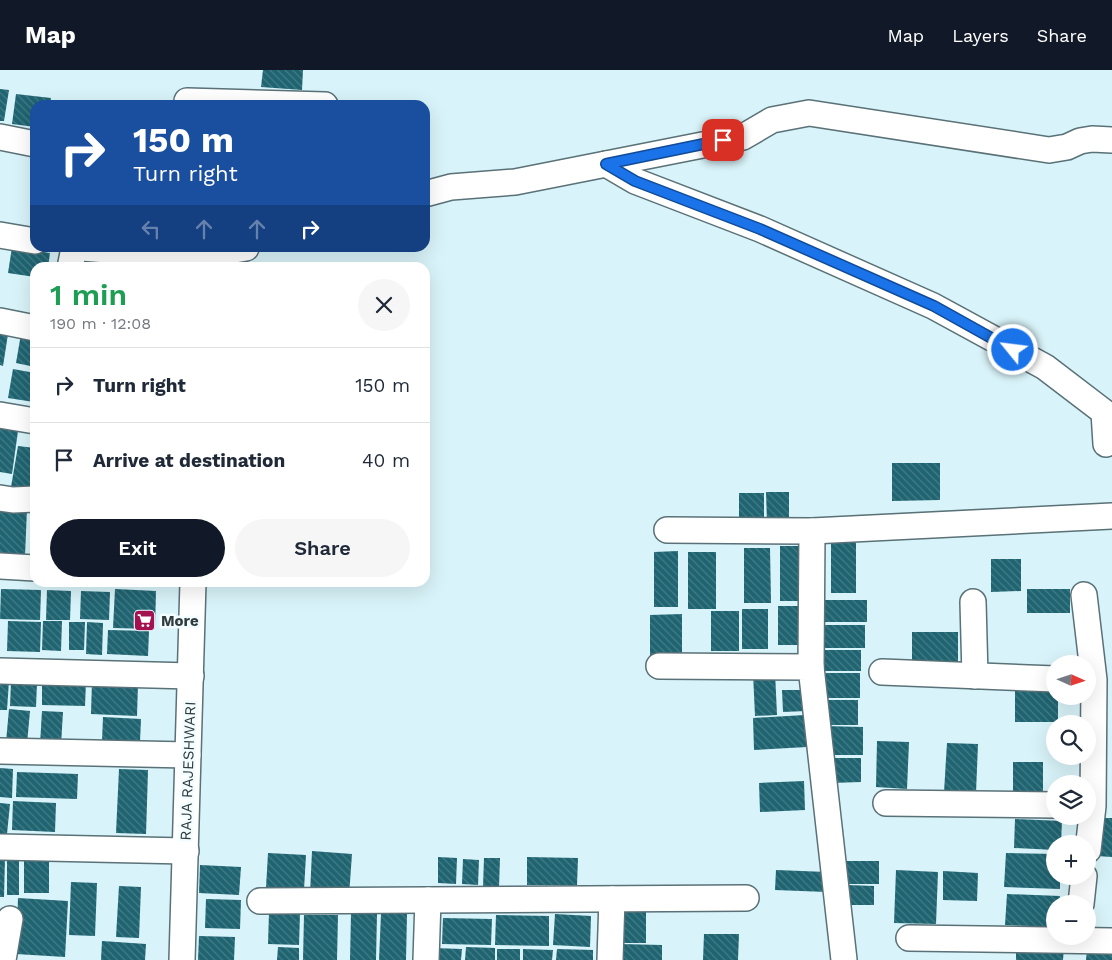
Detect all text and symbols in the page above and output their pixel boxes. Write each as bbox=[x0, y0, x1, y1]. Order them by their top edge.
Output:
text: Map bbox=[25, 21, 76, 49]
text: Map bbox=[887, 25, 924, 46]
text: Layers bbox=[952, 25, 1009, 46]
text: Share bbox=[1037, 25, 1087, 46]
text: 150 m bbox=[133, 119, 234, 161]
pin bbox=[702, 119, 744, 161]
icon: right bbox=[50, 120, 115, 185]
icon: arrive bbox=[709, 126, 737, 154]
text: Turn right bbox=[133, 161, 238, 186]
icon: left bbox=[137, 215, 165, 243]
icon: ahead bbox=[190, 215, 218, 243]
icon: ahead bbox=[243, 215, 271, 243]
icon: right bbox=[296, 215, 324, 243]
text: 1 min bbox=[50, 277, 127, 312]
button: close bbox=[358, 279, 410, 331]
text: 190 m · 12:08 bbox=[50, 314, 151, 333]
position arrow bbox=[986, 323, 1038, 375]
icon: right bbox=[50, 371, 78, 399]
text: Turn right bbox=[93, 374, 186, 397]
text: 150 m bbox=[355, 374, 410, 397]
icon: arrive bbox=[50, 446, 78, 474]
text: Arrive at destination bbox=[93, 449, 285, 472]
text: 40 m bbox=[362, 449, 410, 472]
button: Exit bbox=[50, 519, 225, 577]
button: Share bbox=[235, 519, 410, 577]
supermarket icon: More bbox=[133, 609, 157, 633]
place label: More bbox=[161, 612, 199, 630]
north arrow bbox=[1046, 655, 1096, 705]
map controls bbox=[1046, 655, 1096, 945]
street label: RAJA RAJESHWARI bbox=[177, 701, 199, 841]
button: search bbox=[1046, 715, 1096, 765]
button: layers bbox=[1046, 775, 1096, 825]
button: + bbox=[1046, 835, 1096, 885]
button: − bbox=[1046, 895, 1096, 945]

